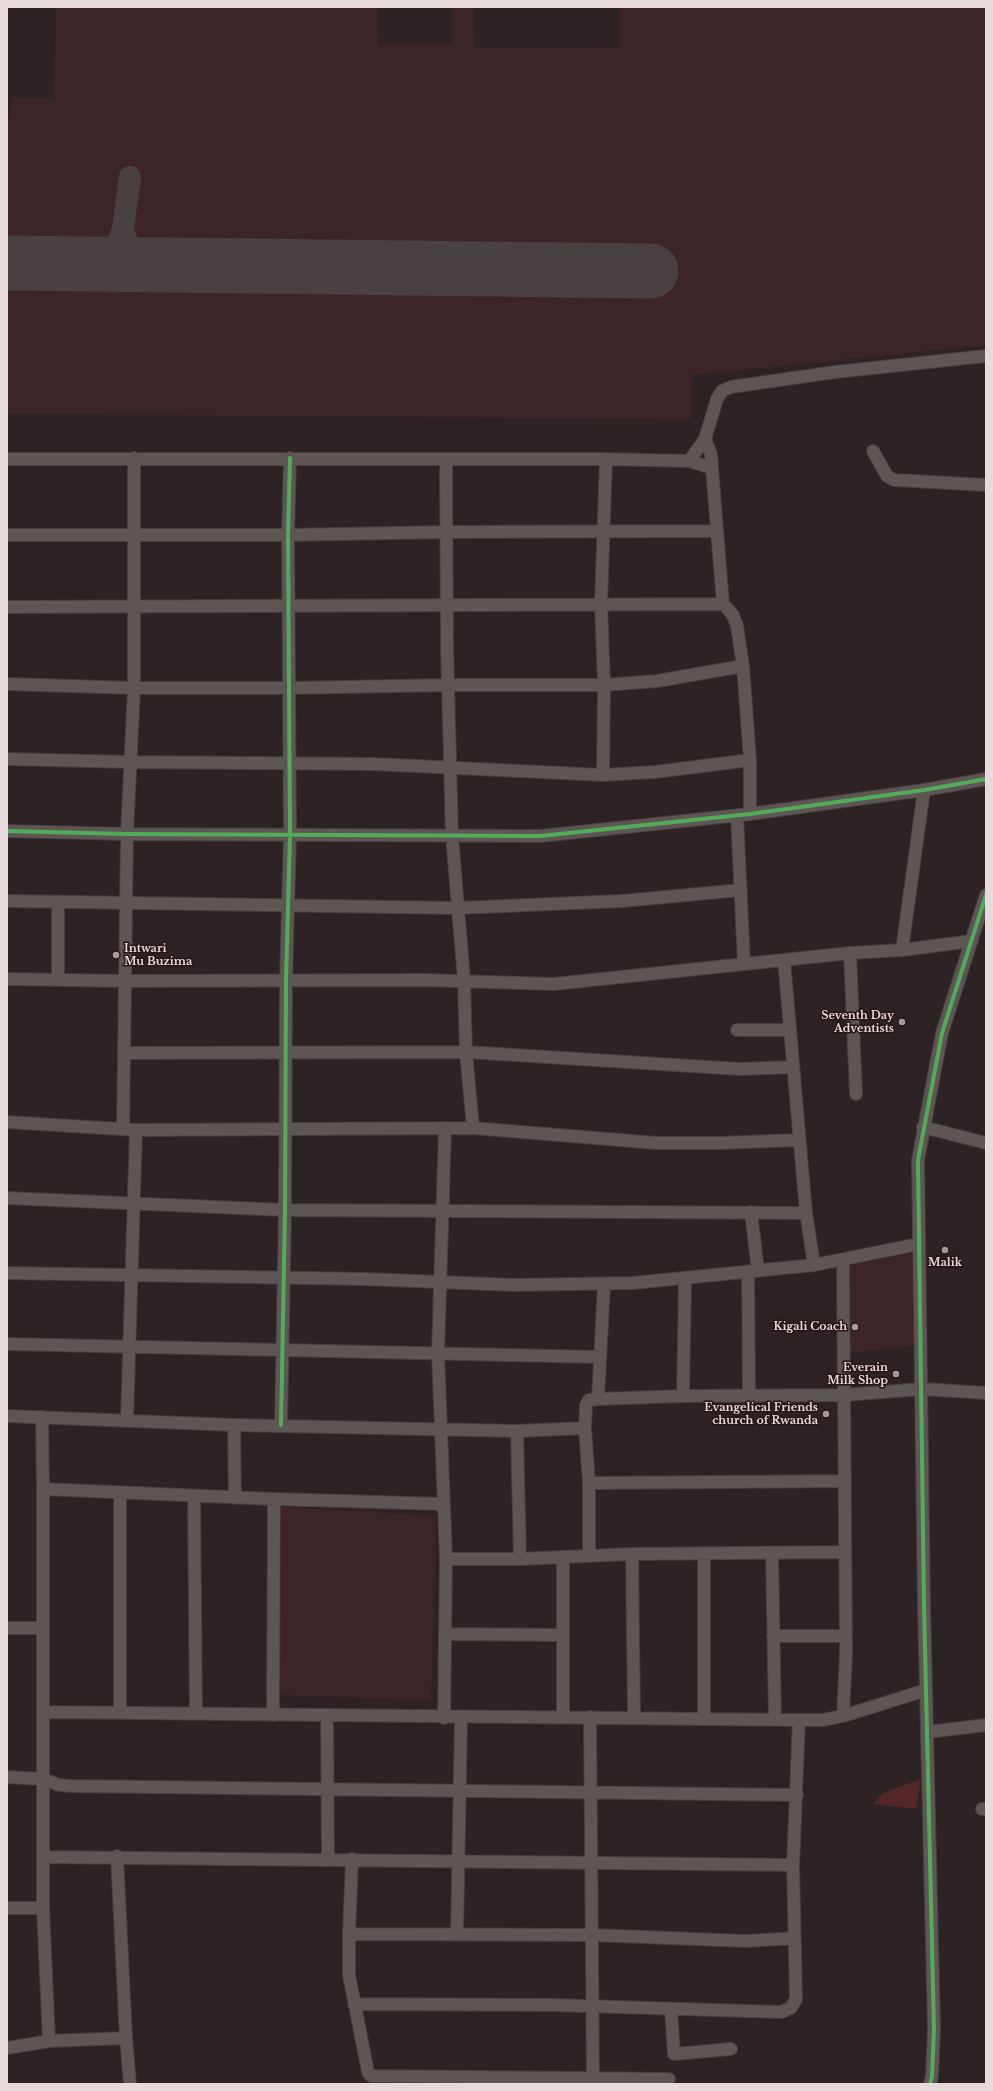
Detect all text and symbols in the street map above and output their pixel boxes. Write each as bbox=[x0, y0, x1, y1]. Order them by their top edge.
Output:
place label: Intwari Mu Buzima bbox=[124, 942, 192, 968]
marker: Intwari Mu Buzima bbox=[111, 950, 121, 960]
place label: Seventh Day Adventists bbox=[821, 1009, 894, 1035]
marker: Seventh Day Adventists bbox=[897, 1017, 907, 1027]
marker: Malik bbox=[940, 1245, 950, 1255]
place label: Malik bbox=[928, 1256, 962, 1270]
place label: Kigali Coach bbox=[773, 1320, 847, 1334]
marker: Kigali Coach bbox=[850, 1322, 860, 1332]
place label: Everain Milk Shop bbox=[827, 1361, 888, 1387]
marker: Everain Milk Shop bbox=[891, 1369, 901, 1379]
place label: Evangelical Friends church of Rwanda bbox=[704, 1401, 818, 1427]
marker: Evangelical Friends church of Rwanda bbox=[821, 1409, 831, 1419]

